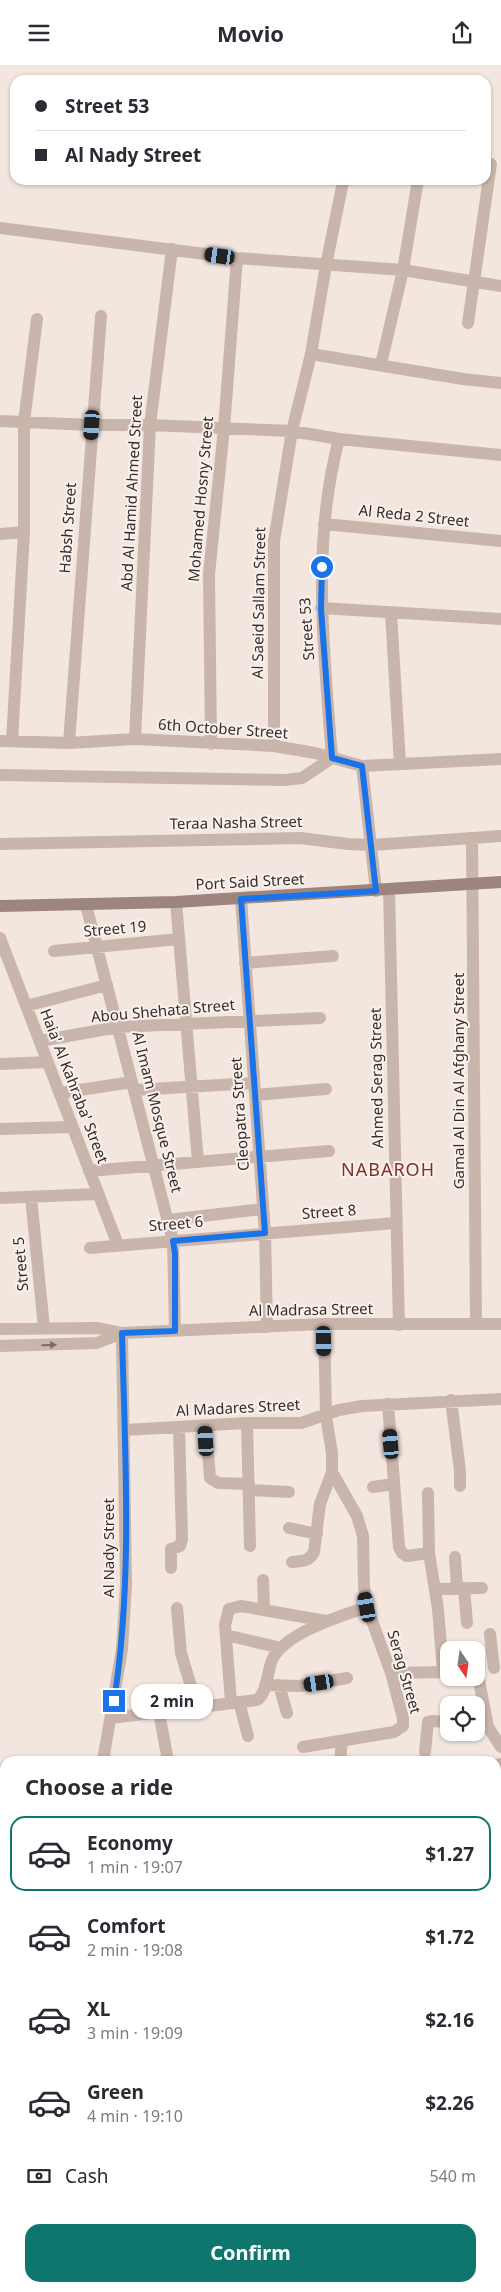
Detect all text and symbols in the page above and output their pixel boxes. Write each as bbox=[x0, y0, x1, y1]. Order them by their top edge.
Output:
text: Movio bbox=[217, 18, 284, 48]
icon: menu bbox=[25, 19, 53, 47]
icon: share bbox=[448, 19, 476, 47]
text: Street 53 bbox=[65, 93, 149, 119]
text: Al Nady Street bbox=[65, 142, 201, 168]
car bbox=[204, 246, 235, 266]
street label: Abd Al Hamid Ahmed Street bbox=[116, 394, 146, 591]
car bbox=[83, 410, 100, 440]
street label: Mohamed Hosny Street bbox=[183, 415, 217, 582]
street label: Habsh Street bbox=[54, 481, 80, 574]
street label: Al Reda 2 Street bbox=[358, 499, 471, 531]
street label: Al Saeid Sallam Street bbox=[247, 526, 269, 679]
route start bbox=[311, 556, 333, 578]
street label: Street 53 bbox=[294, 597, 318, 661]
street label: 6th October Street bbox=[157, 713, 289, 743]
street label: Teraa Nasha Street bbox=[169, 811, 303, 833]
street label: Port Said Street bbox=[195, 868, 306, 894]
street label: Street 19 bbox=[83, 915, 147, 941]
street label: Gamal Al Din Al Afghany Street bbox=[448, 972, 468, 1189]
street label: Abou Shehata Street bbox=[90, 994, 236, 1026]
street label: Haia' Al Kahraba' Street bbox=[36, 1005, 114, 1166]
street label: Ahmed Serag Street bbox=[365, 1007, 387, 1148]
street label: Al Imam Mosque Street bbox=[128, 1029, 188, 1195]
street label: Cleopatra Street bbox=[225, 1056, 253, 1172]
district label: NABAROH bbox=[341, 1157, 435, 1181]
street label: Street 8 bbox=[301, 1199, 357, 1223]
street label: Street 6 bbox=[148, 1211, 204, 1235]
street label: Street 5 bbox=[8, 1236, 32, 1292]
street label: Al Madrasa Street bbox=[249, 1298, 374, 1320]
car bbox=[316, 1326, 331, 1356]
one-way arrow bbox=[41, 1340, 57, 1348]
street label: Al Madares Street bbox=[175, 1394, 301, 1420]
car bbox=[197, 1426, 214, 1456]
car bbox=[382, 1428, 399, 1460]
street label: Al Nady Street bbox=[98, 1498, 118, 1598]
car bbox=[357, 1591, 376, 1623]
street label: Serag Street bbox=[383, 1628, 427, 1716]
north arrow bbox=[440, 1641, 485, 1686]
map controls bbox=[440, 1641, 485, 1741]
car bbox=[303, 1673, 334, 1693]
callout: 2 min bbox=[132, 1683, 214, 1719]
route end bbox=[103, 1690, 125, 1712]
text: 2 min bbox=[150, 1690, 194, 1712]
button: locate bbox=[440, 1696, 485, 1741]
text: Choose a ride bbox=[25, 1771, 173, 1801]
text: Economy bbox=[87, 1830, 173, 1856]
icon: car bbox=[27, 1831, 72, 1876]
text: $1.27 bbox=[425, 1841, 474, 1867]
text: 1 min · 19:07 bbox=[87, 1856, 183, 1878]
text: Comfort bbox=[87, 1913, 166, 1939]
icon: car bbox=[27, 1914, 72, 1959]
text: $1.72 bbox=[425, 1924, 474, 1950]
text: 2 min · 19:08 bbox=[87, 1939, 183, 1961]
text: XL bbox=[87, 1996, 110, 2022]
icon: car bbox=[27, 1997, 72, 2042]
text: $2.16 bbox=[425, 2007, 474, 2033]
text: 3 min · 19:09 bbox=[87, 2022, 183, 2044]
text: Green bbox=[87, 2079, 144, 2105]
icon: car bbox=[27, 2080, 72, 2125]
text: $2.26 bbox=[425, 2090, 474, 2116]
text: 4 min · 19:10 bbox=[87, 2105, 183, 2127]
icon: cash bbox=[25, 2162, 53, 2190]
text: Cash bbox=[65, 2163, 109, 2189]
text: 540 m bbox=[429, 2165, 476, 2187]
button: Confirm bbox=[25, 2224, 476, 2282]

